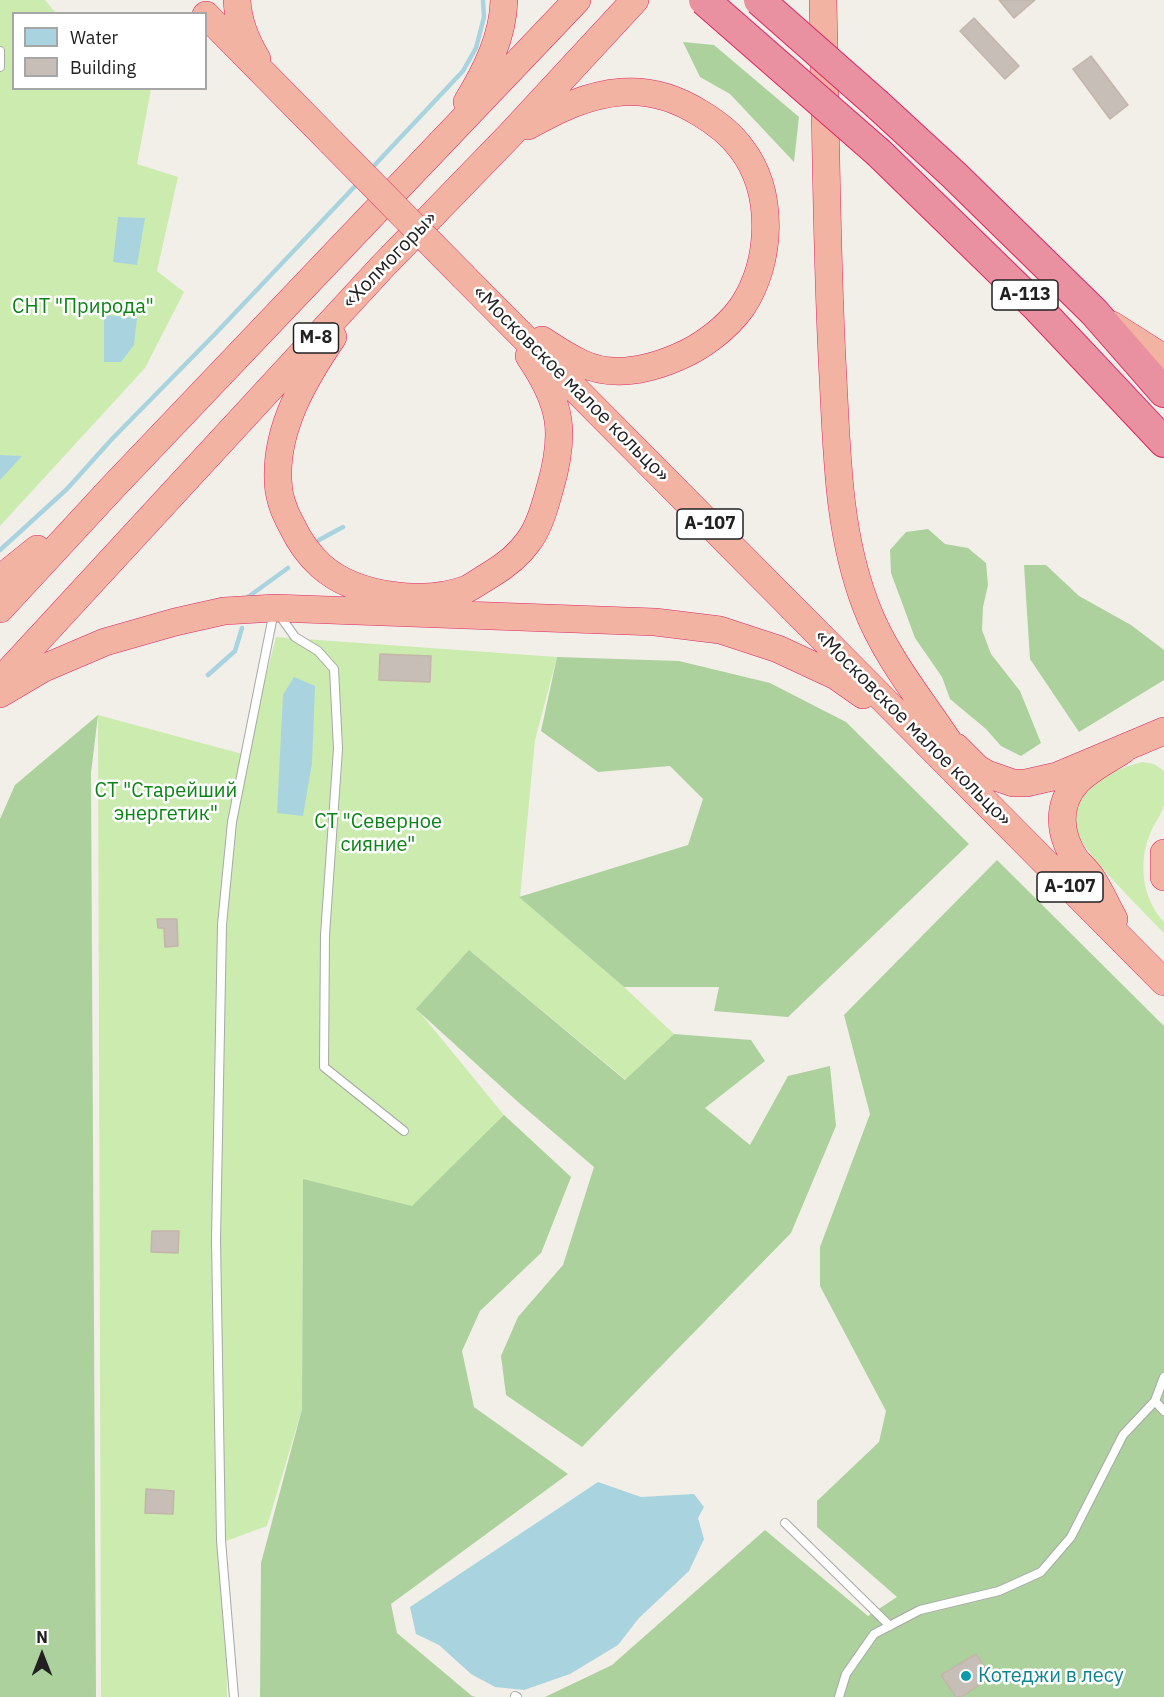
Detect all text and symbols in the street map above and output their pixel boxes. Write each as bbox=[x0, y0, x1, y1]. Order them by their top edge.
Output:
legend bbox=[12, 12, 207, 90]
text: Water bbox=[70, 26, 118, 49]
text: Building bbox=[70, 56, 136, 79]
street label: «Холмогоры» bbox=[338, 206, 442, 314]
road number: А-113 bbox=[992, 280, 1058, 310]
street label: «Московское малое кольцо» bbox=[468, 281, 674, 487]
park label: СНТ "Природа" bbox=[12, 295, 154, 319]
road number: М-8 bbox=[294, 323, 338, 353]
road number: А-107 bbox=[677, 509, 743, 539]
street label: «Московское малое кольцо» bbox=[810, 625, 1016, 831]
park label: СТ "Старейший энергетик" bbox=[95, 779, 237, 826]
park label: СТ "Северное сияние" bbox=[314, 810, 442, 857]
road number: А-107 bbox=[1037, 872, 1103, 902]
north arrow bbox=[12, 1625, 72, 1685]
text: N bbox=[36, 1627, 48, 1647]
place label: Котеджи в лесу bbox=[978, 1664, 1124, 1688]
marker: Котеджи в лесу bbox=[959, 1669, 973, 1683]

